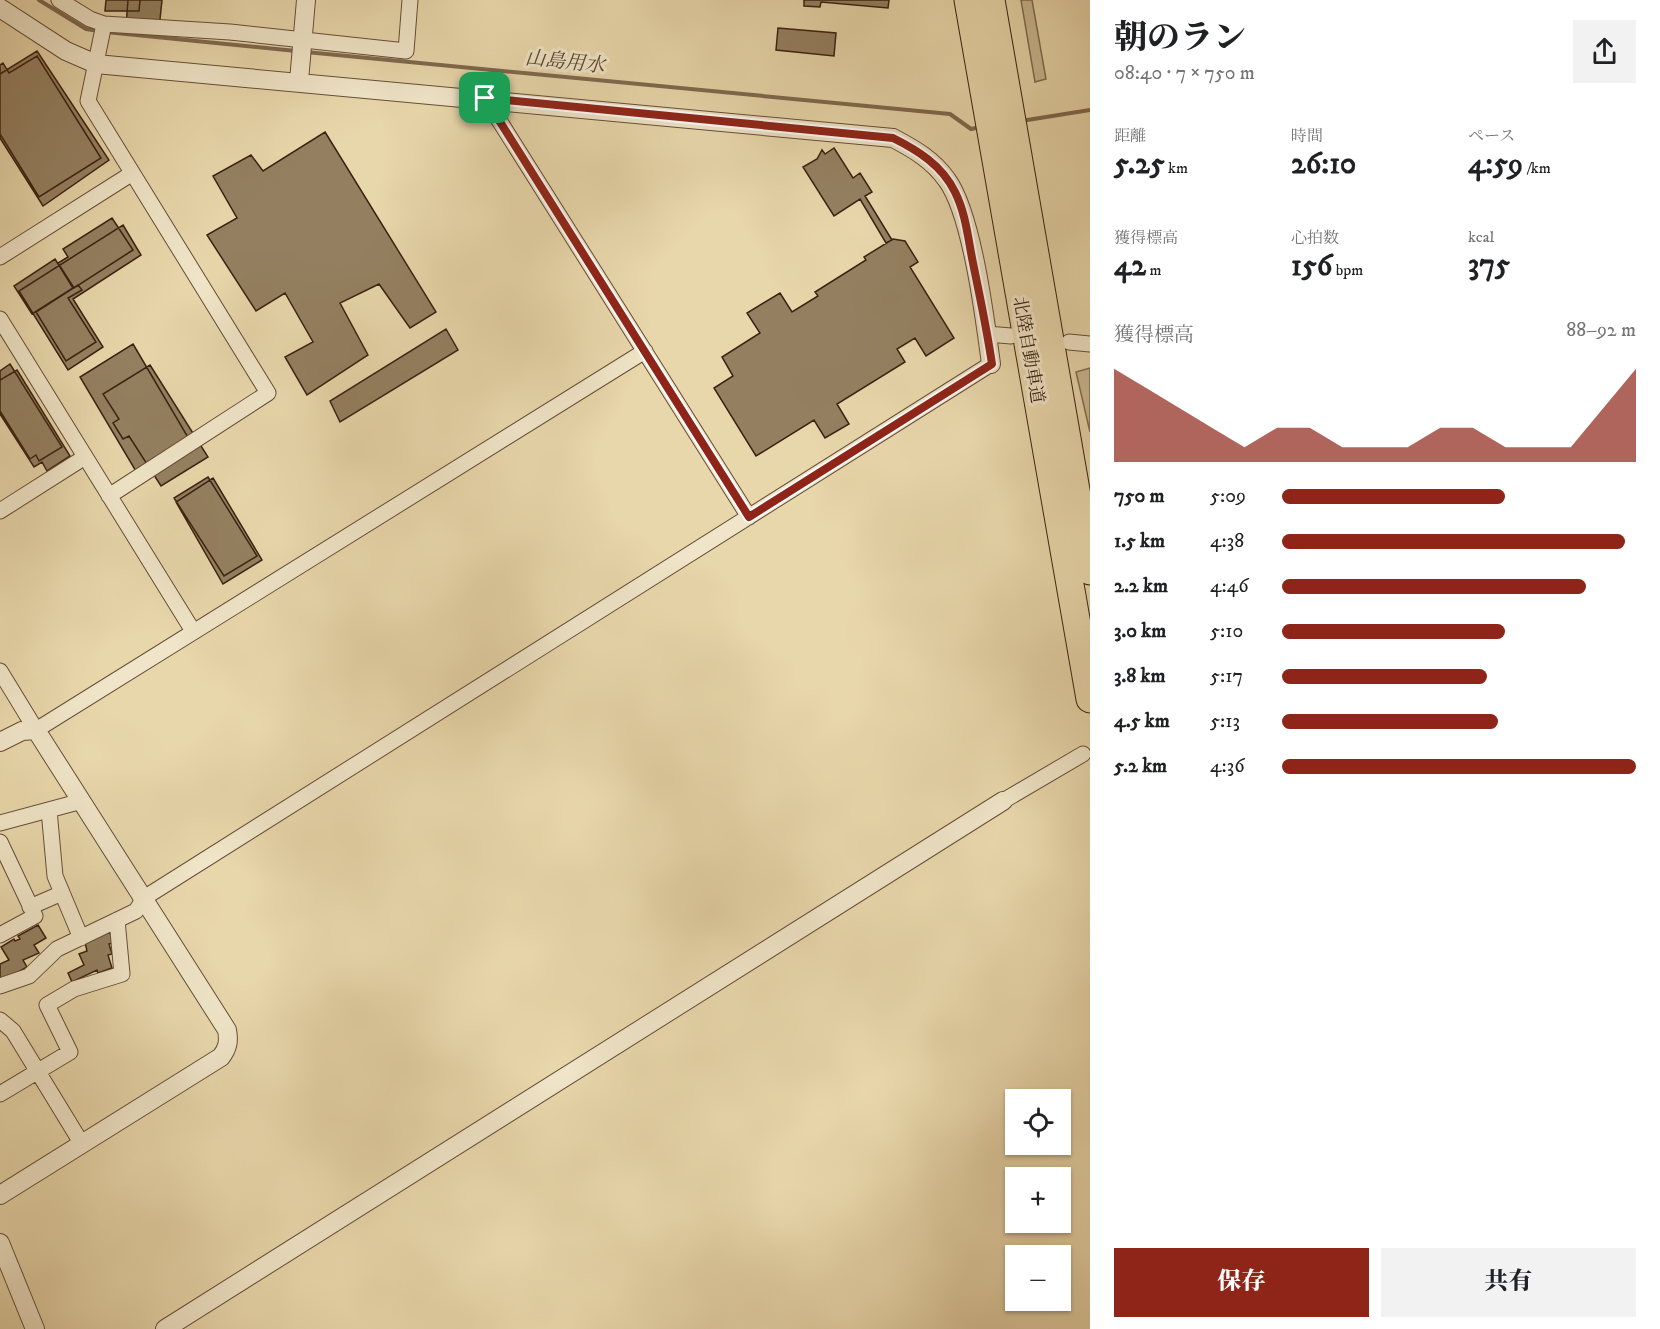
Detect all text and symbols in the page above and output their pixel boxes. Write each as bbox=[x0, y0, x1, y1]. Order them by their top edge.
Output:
text: 朝のラン bbox=[1114, 18, 1246, 59]
button: share bbox=[1573, 20, 1636, 83]
water label: 山島用水 bbox=[524, 46, 608, 79]
text: 08:40 · 7 × 750 m bbox=[1114, 61, 1255, 86]
pin bbox=[459, 72, 510, 123]
icon: arrive bbox=[468, 81, 501, 114]
text: 距離 bbox=[1114, 126, 1146, 146]
text: 時間 bbox=[1291, 126, 1323, 146]
text: ペース bbox=[1468, 126, 1515, 146]
text: 5.25 bbox=[1114, 146, 1165, 183]
text: 26:10 bbox=[1291, 146, 1356, 183]
text: 4:59 bbox=[1468, 146, 1523, 183]
text: km bbox=[1165, 158, 1188, 178]
text: /km bbox=[1523, 158, 1551, 178]
text: kcal bbox=[1468, 227, 1494, 247]
text: 獲得標高 bbox=[1114, 228, 1178, 248]
text: 心拍数 bbox=[1291, 228, 1339, 248]
text: 375 bbox=[1468, 247, 1510, 284]
text: 42 bbox=[1114, 248, 1146, 285]
text: 156 bbox=[1291, 248, 1332, 285]
text: m bbox=[1146, 260, 1161, 280]
text: bpm bbox=[1332, 260, 1363, 280]
street label: 北陸自動車道 bbox=[1008, 295, 1048, 405]
text: 88–92 m bbox=[1566, 318, 1636, 343]
text: 獲得標高 bbox=[1114, 323, 1194, 348]
text: 750 m bbox=[1114, 484, 1164, 509]
text: 5:09 bbox=[1210, 484, 1246, 509]
text: 1.5 km bbox=[1114, 529, 1165, 554]
text: 4:38 bbox=[1210, 529, 1244, 554]
text: 2.2 km bbox=[1114, 574, 1168, 599]
text: 4:46 bbox=[1210, 574, 1249, 599]
text: 3.0 km bbox=[1114, 619, 1166, 644]
text: 5:10 bbox=[1210, 619, 1243, 644]
text: 3.8 km bbox=[1114, 664, 1165, 689]
text: 5:17 bbox=[1210, 664, 1243, 689]
text: 4.5 km bbox=[1114, 709, 1170, 734]
text: 5:13 bbox=[1210, 709, 1240, 734]
text: 5.2 km bbox=[1114, 754, 1167, 779]
text: 4:36 bbox=[1210, 754, 1245, 779]
map controls bbox=[1005, 1089, 1071, 1311]
button: locate bbox=[1005, 1089, 1071, 1155]
button: + bbox=[1005, 1167, 1071, 1233]
button: − bbox=[1005, 1245, 1071, 1311]
button: 保存 bbox=[1114, 1248, 1369, 1317]
button: 共有 bbox=[1381, 1248, 1636, 1317]

